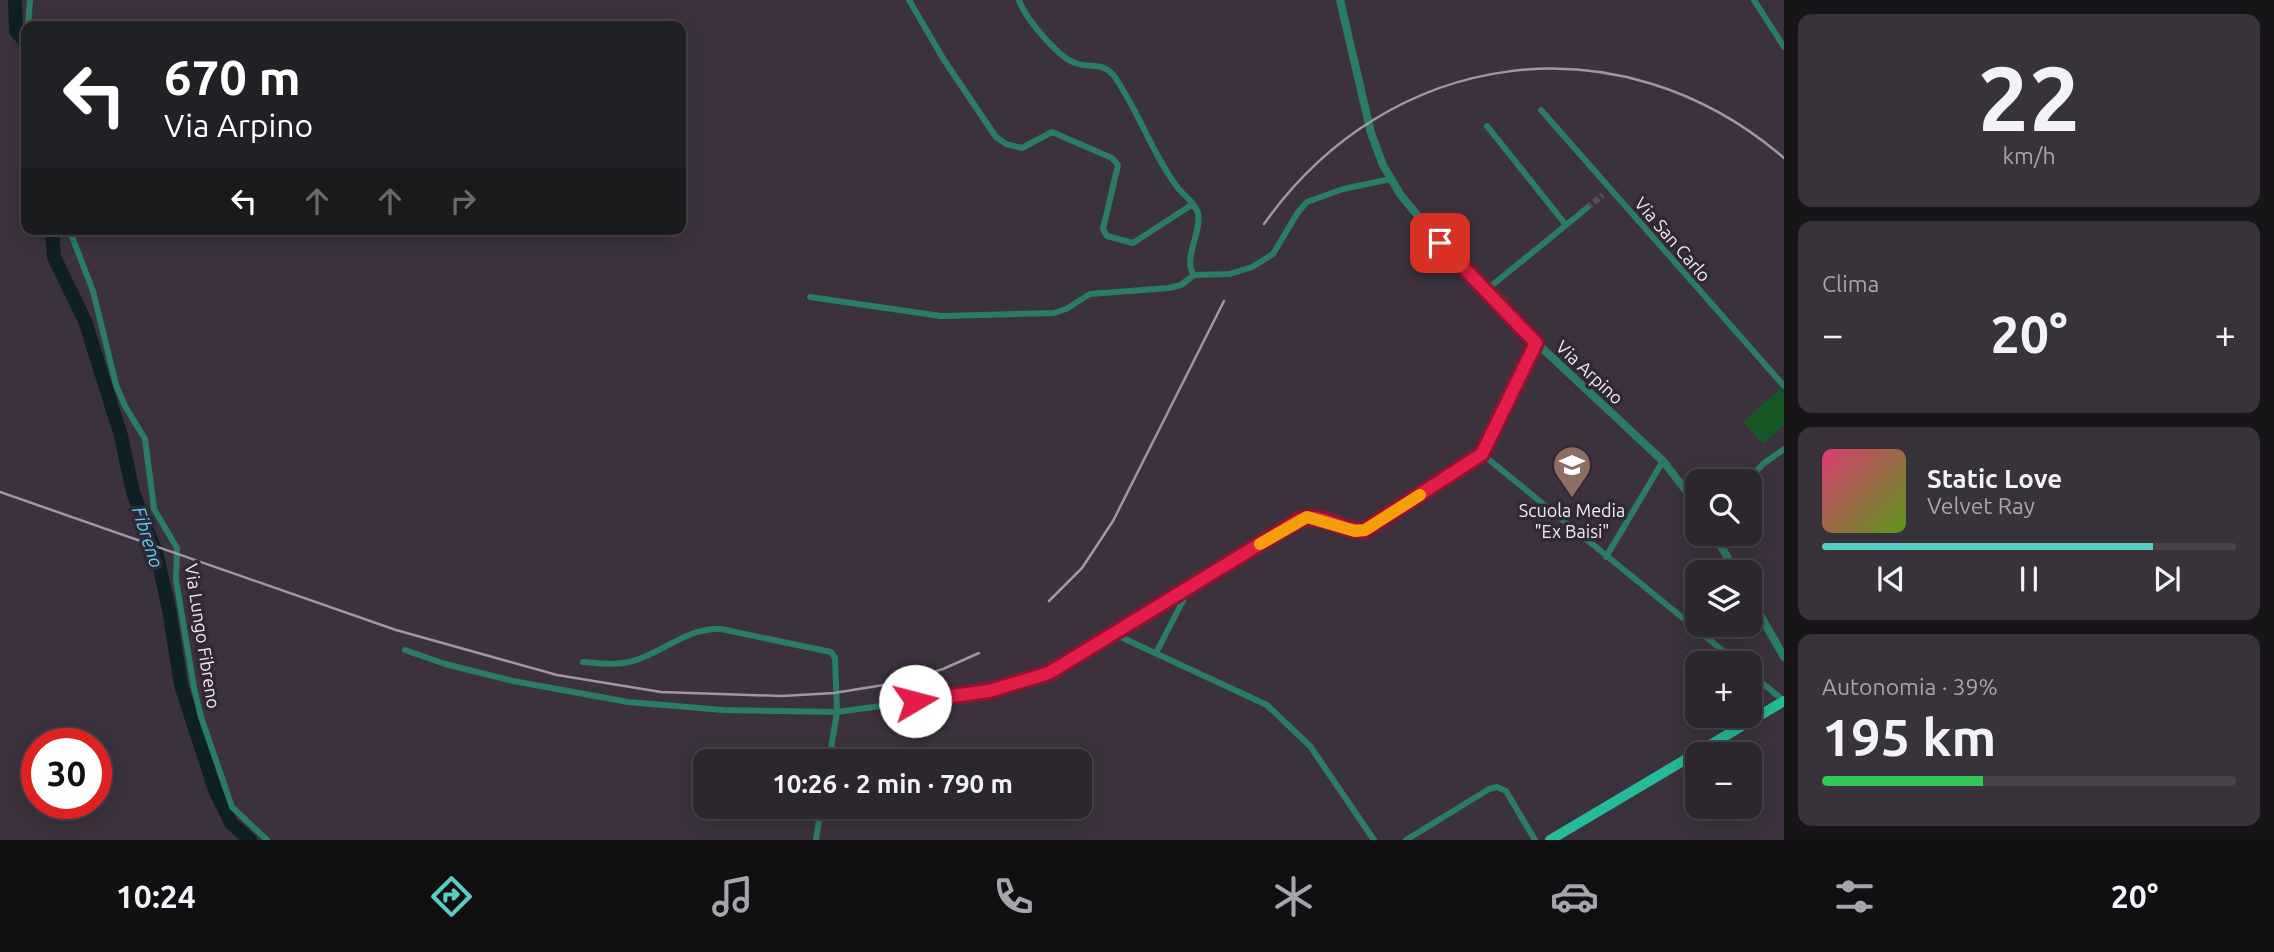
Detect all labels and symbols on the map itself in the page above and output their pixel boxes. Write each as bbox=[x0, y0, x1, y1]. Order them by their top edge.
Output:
street label: Via San Carlo bbox=[1631, 193, 1715, 285]
pin bbox=[1410, 213, 1470, 273]
street label: Via Arpino bbox=[1552, 336, 1628, 408]
school or university icon: Scuola Media "Ex Baisi" bbox=[1551, 444, 1593, 499]
place label: Scuola Media "Ex Baisi" bbox=[1519, 500, 1625, 541]
water label: Fibreno bbox=[128, 504, 168, 570]
street label: Via Lungo Fibreno bbox=[182, 562, 224, 710]
position arrow bbox=[878, 664, 952, 738]
speed limit sign: 30 bbox=[21, 728, 112, 819]

